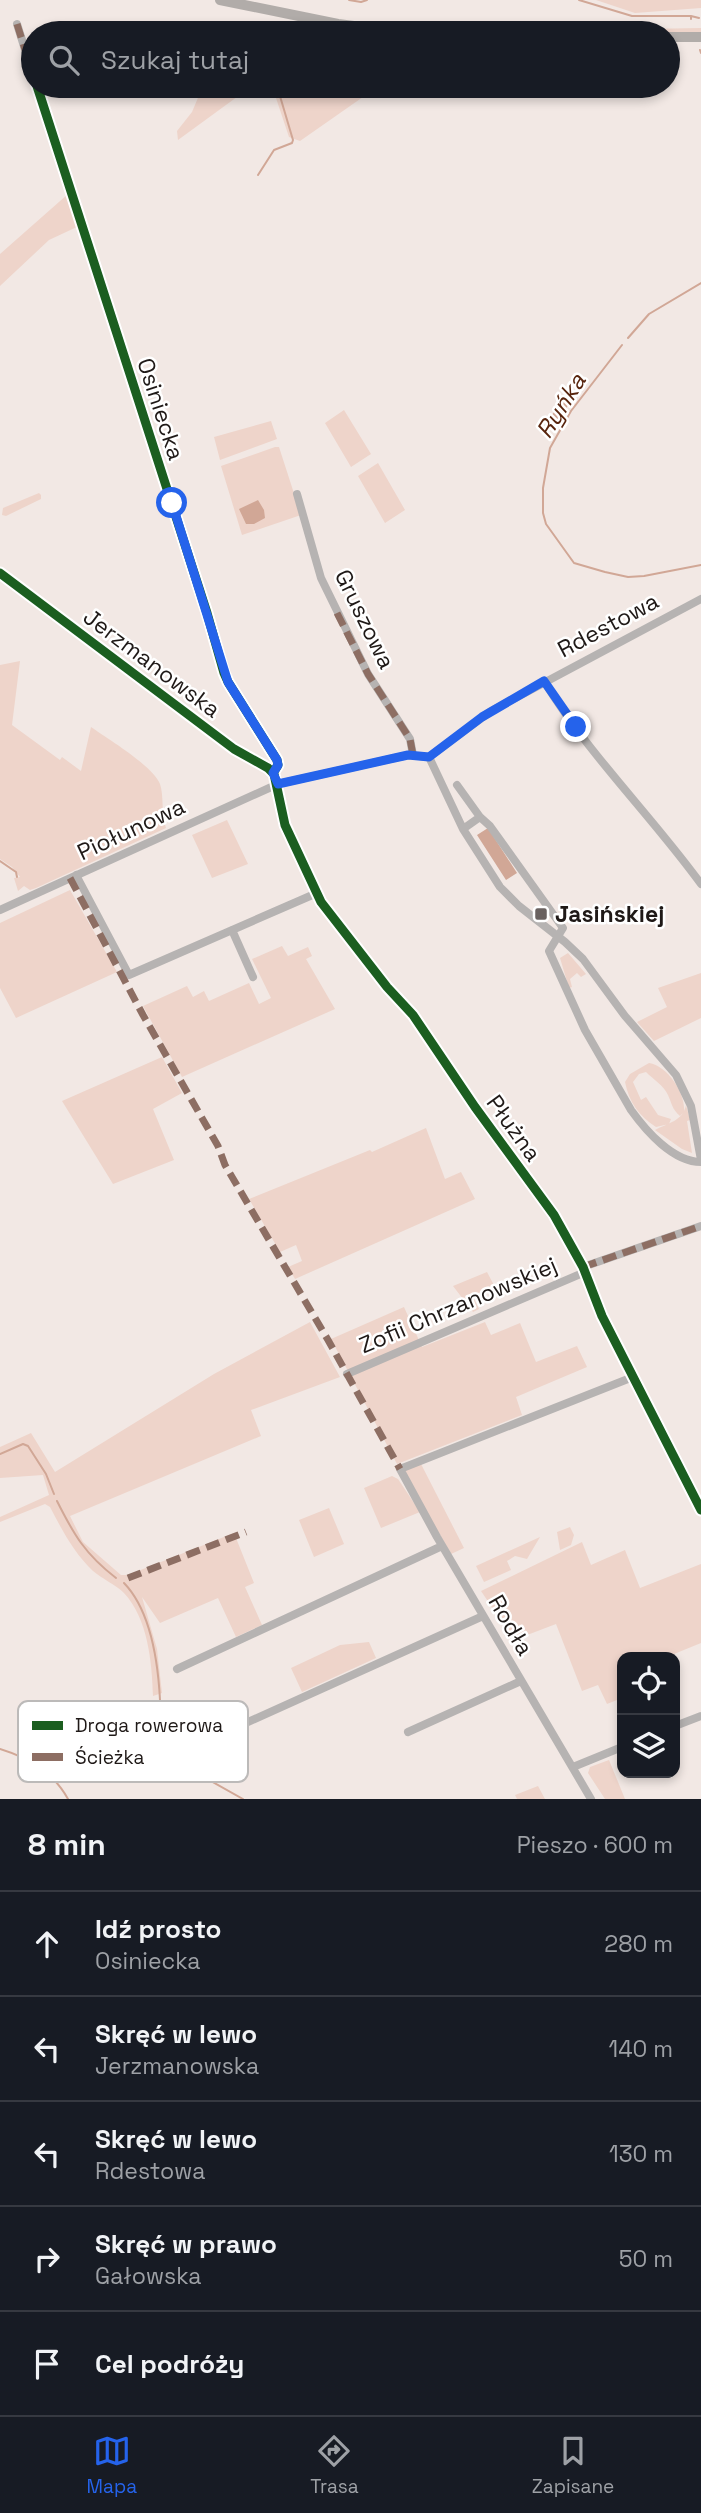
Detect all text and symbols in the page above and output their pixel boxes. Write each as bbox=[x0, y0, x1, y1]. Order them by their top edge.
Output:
search box bbox=[21, 21, 680, 98]
icon: search bbox=[45, 41, 83, 79]
text: Szukaj tutaj bbox=[101, 43, 249, 77]
street label: Osiniecka bbox=[130, 354, 192, 464]
water label: Ryńka bbox=[529, 367, 593, 444]
route start bbox=[156, 487, 187, 518]
street label: Gruszowa bbox=[328, 564, 402, 674]
street label: Rdestowa bbox=[552, 586, 664, 664]
street label: Jerzmanowska bbox=[77, 602, 227, 724]
route end bbox=[560, 711, 591, 742]
street label: Piołunowa bbox=[72, 791, 190, 867]
place label: Jasińskiej bbox=[555, 899, 664, 929]
marker: Jasińskiej bbox=[533, 906, 549, 922]
street label: Płużna bbox=[480, 1089, 548, 1167]
street label: Zofii Chrzanowskiej bbox=[355, 1250, 561, 1360]
street label: Rodła bbox=[482, 1589, 540, 1661]
map controls bbox=[617, 1652, 680, 1778]
button: locate bbox=[617, 1652, 680, 1715]
legend bbox=[18, 1701, 248, 1782]
text: Droga rowerowa bbox=[75, 1713, 223, 1738]
button: layers bbox=[617, 1715, 680, 1778]
text: Ścieżka bbox=[75, 1745, 144, 1770]
text: 8 min bbox=[28, 1825, 106, 1864]
text: Pieszo · 600 m bbox=[517, 1830, 673, 1860]
text: Idź prosto bbox=[95, 1912, 222, 1946]
icon: ahead bbox=[28, 1925, 66, 1963]
text: 280 m bbox=[604, 1929, 673, 1959]
text: Osiniecka bbox=[95, 1946, 201, 1976]
text: Skręć w lewo bbox=[95, 2017, 257, 2051]
icon: left bbox=[28, 2030, 66, 2068]
text: 140 m bbox=[609, 2034, 673, 2064]
text: Jerzmanowska bbox=[95, 2051, 259, 2081]
text: Skręć w lewo bbox=[95, 2122, 257, 2156]
icon: left bbox=[28, 2135, 66, 2173]
text: 130 m bbox=[609, 2139, 673, 2169]
text: Rdestowa bbox=[95, 2156, 205, 2186]
text: Skręć w prawo bbox=[95, 2227, 277, 2261]
icon: right bbox=[28, 2240, 66, 2278]
text: 50 m bbox=[619, 2244, 673, 2274]
text: Gałowska bbox=[95, 2261, 202, 2291]
icon: arrive bbox=[28, 2345, 66, 2383]
text: Cel podróży bbox=[95, 2347, 244, 2381]
tab: Mapa bbox=[87, 2432, 137, 2499]
tab: Trasa bbox=[310, 2432, 359, 2499]
tab: Zapisane bbox=[532, 2432, 614, 2499]

